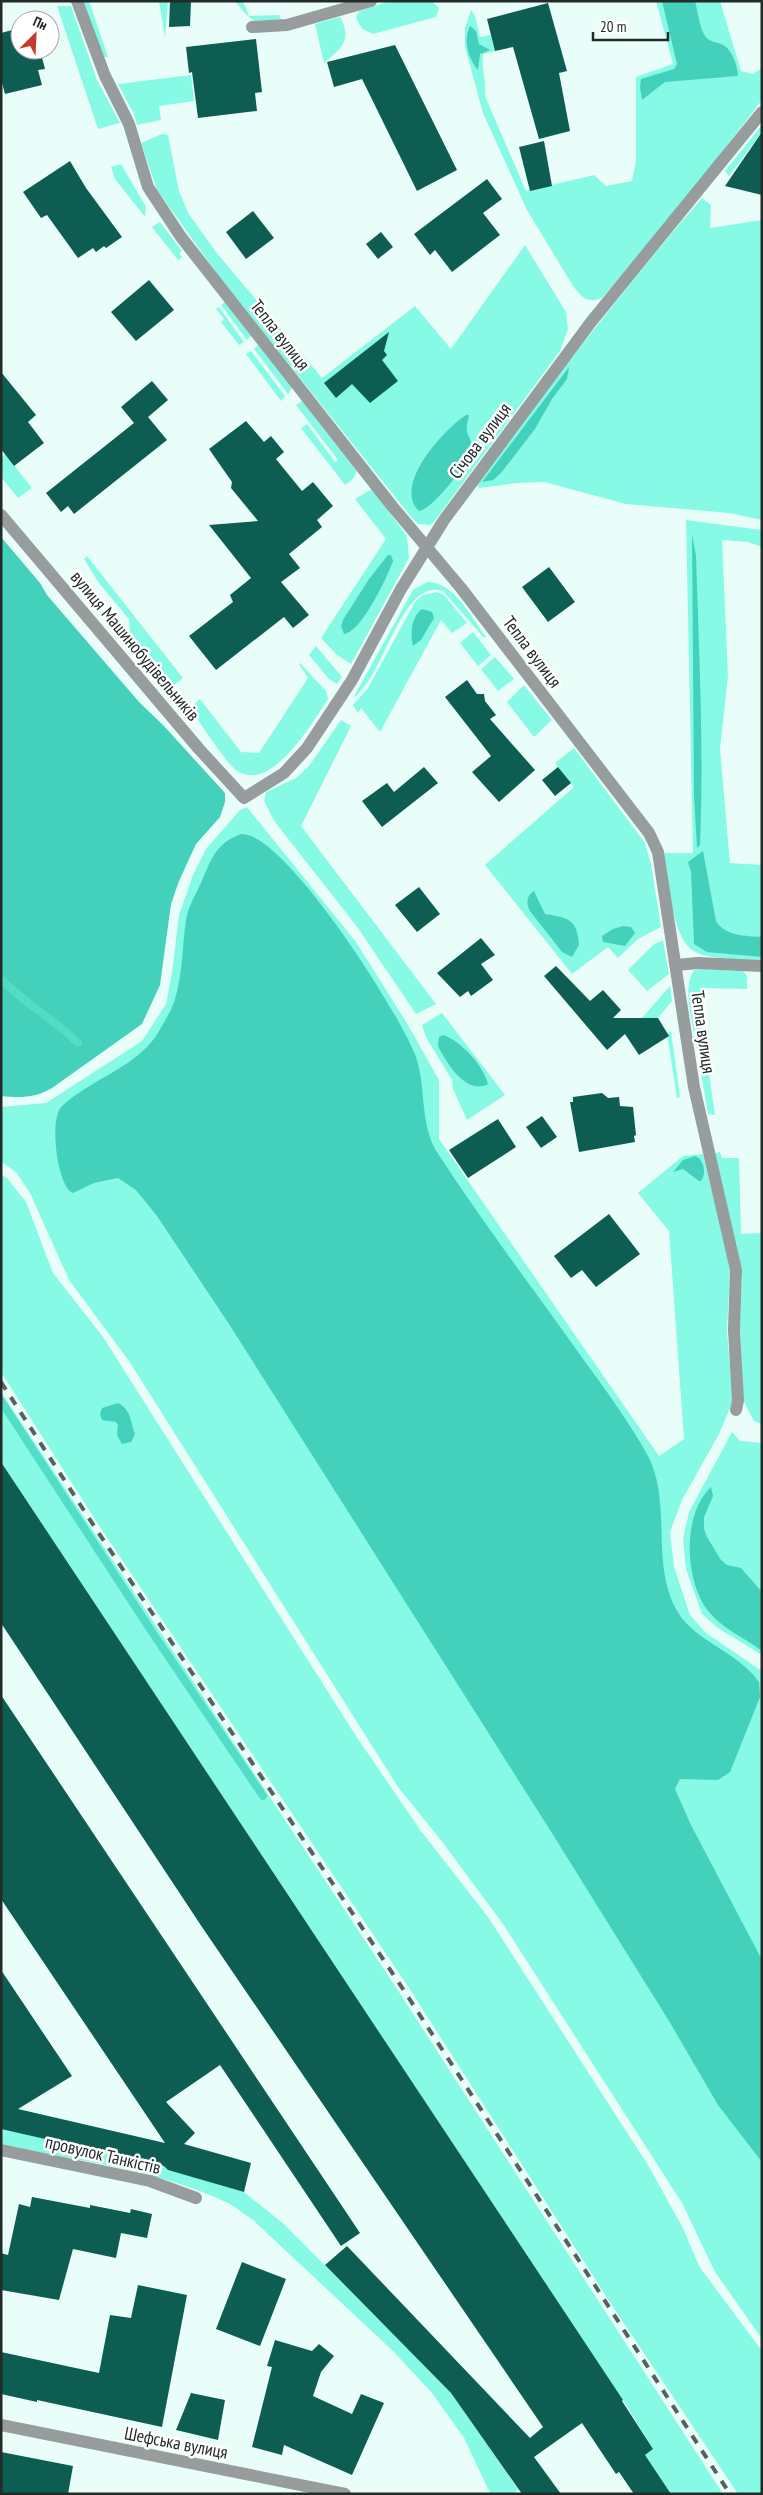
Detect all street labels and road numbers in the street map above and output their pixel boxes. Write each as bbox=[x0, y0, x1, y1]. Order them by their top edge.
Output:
street label: Тепла вулиця bbox=[246, 295, 315, 375]
street label: Січова вулиця bbox=[444, 398, 516, 483]
street label: вулиця Машинобудівельників bbox=[66, 566, 205, 725]
street label: Тепла вулиця bbox=[498, 611, 567, 692]
street label: Тепла вулиця bbox=[686, 989, 721, 1075]
street label: провулок Танкістів bbox=[43, 2130, 163, 2179]
street label: Шефська вулиця bbox=[122, 2421, 230, 2464]

